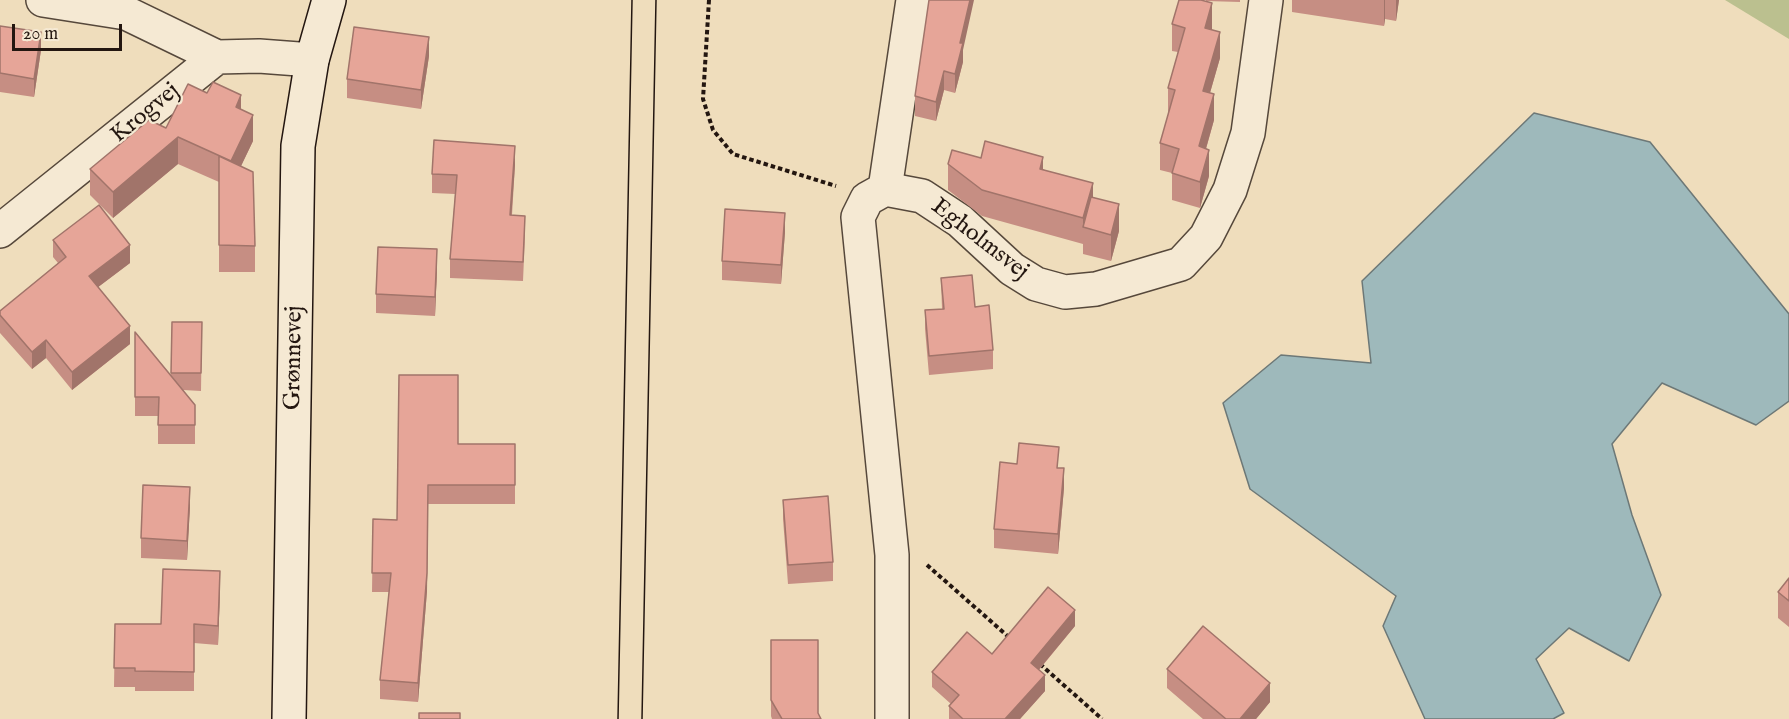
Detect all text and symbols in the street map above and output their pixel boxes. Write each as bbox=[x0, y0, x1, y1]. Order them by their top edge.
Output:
scale bar bbox=[15, 12, 124, 50]
text: 20 m bbox=[23, 23, 58, 46]
street label: Krogvej bbox=[106, 78, 186, 150]
street label: Egholmsvej bbox=[924, 193, 1034, 287]
street label: Grønnevej bbox=[280, 305, 310, 411]

